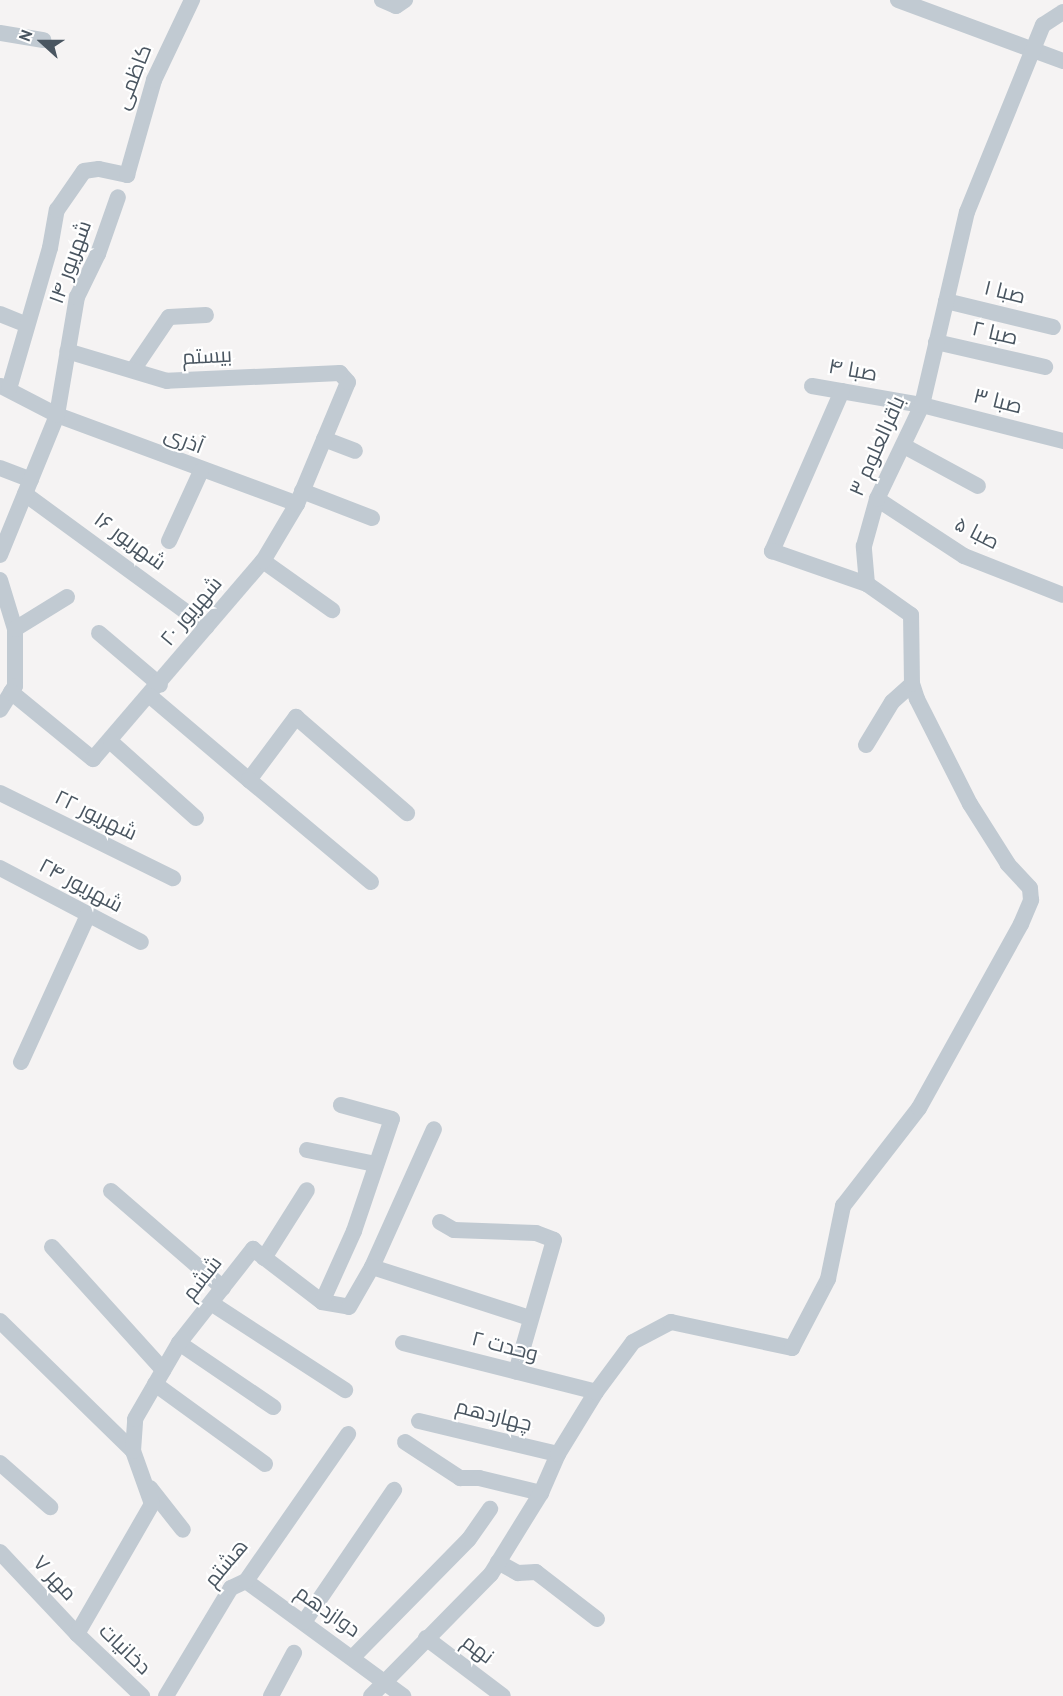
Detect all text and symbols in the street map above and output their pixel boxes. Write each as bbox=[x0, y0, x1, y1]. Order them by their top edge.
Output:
north arrow bbox=[12, 12, 72, 72]
text: N bbox=[14, 27, 36, 44]
street label: کاظمی bbox=[109, 41, 157, 113]
street label: شهریور ۱۴ bbox=[43, 217, 97, 307]
street label: صبا ۱ bbox=[982, 275, 1028, 309]
street label: صبا ۲ bbox=[970, 316, 1020, 350]
street label: بیستم bbox=[181, 342, 233, 370]
street label: صبا ۴ bbox=[827, 353, 879, 387]
street label: صبا ۳ bbox=[971, 383, 1025, 419]
street label: باقرالعلوم ۳ bbox=[844, 392, 910, 500]
street label: آذری bbox=[161, 421, 207, 459]
street label: شهریور ۱۶ bbox=[89, 506, 171, 576]
street label: صبا ۵ bbox=[950, 511, 1004, 555]
street label: شهریور ۲۰ bbox=[155, 571, 227, 651]
street label: شهریور ۲۲ bbox=[51, 784, 141, 846]
street label: شهریور ۲۴ bbox=[35, 852, 127, 918]
street label: ششم bbox=[177, 1251, 227, 1305]
street label: وحدت ۲ bbox=[469, 1326, 541, 1366]
street label: چهاردهم bbox=[453, 1393, 535, 1437]
street label: هشتم bbox=[199, 1534, 253, 1592]
street label: مهر ۷ bbox=[28, 1550, 82, 1606]
street label: دوازدهم bbox=[291, 1580, 365, 1642]
street label: دخانیات bbox=[94, 1618, 156, 1680]
street label: نهم bbox=[457, 1629, 499, 1669]

